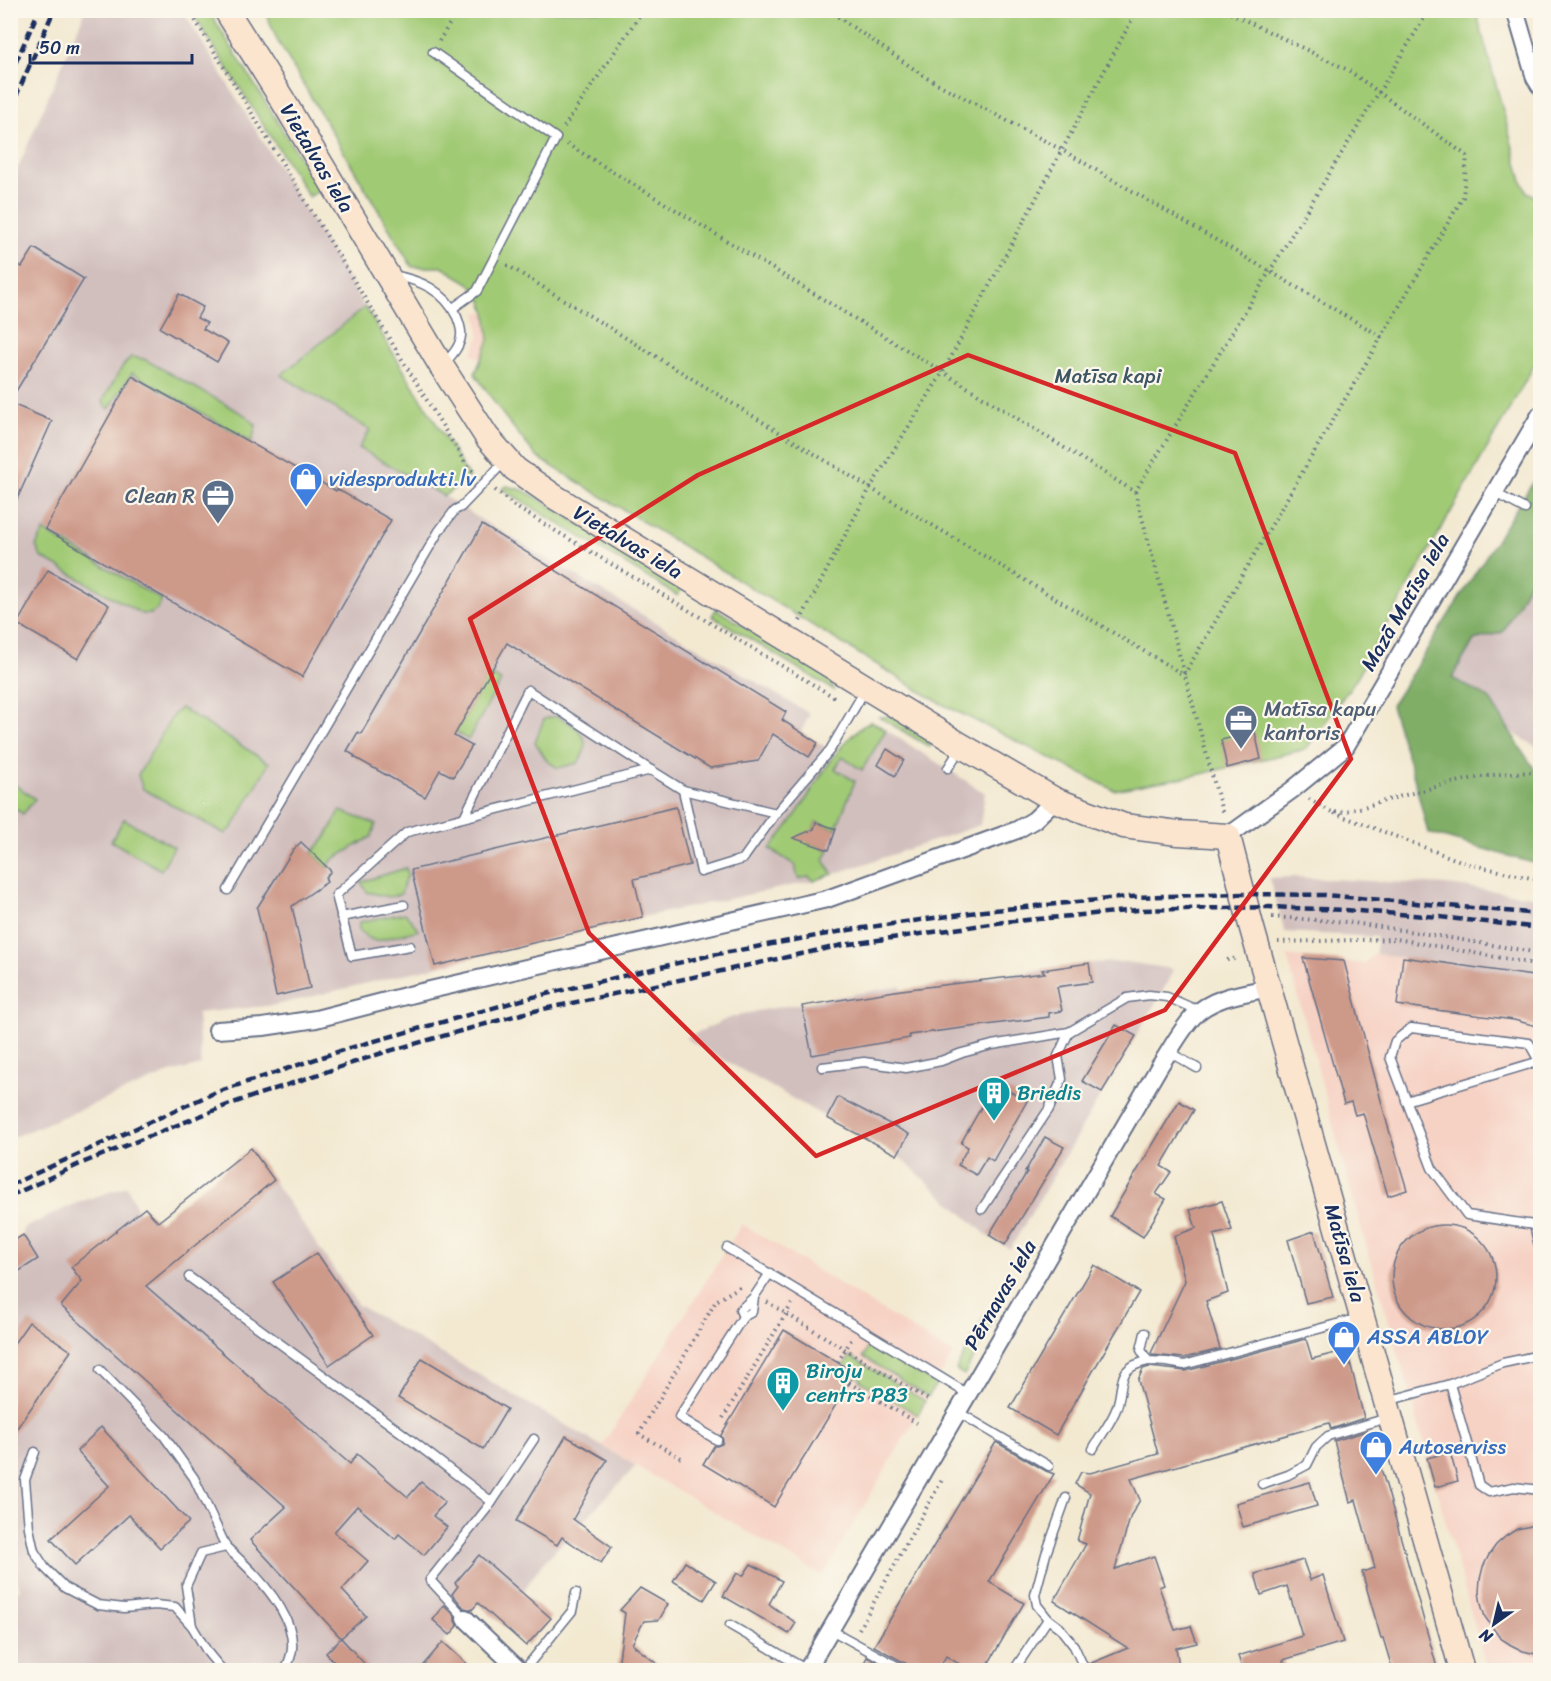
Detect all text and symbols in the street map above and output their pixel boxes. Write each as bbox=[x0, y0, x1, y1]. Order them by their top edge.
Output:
scale bar bbox=[30, 27, 192, 65]
text: 50 m bbox=[39, 32, 80, 64]
street label: Vietalvas iela bbox=[269, 96, 365, 221]
park label: Matīsa kapi bbox=[1055, 357, 1163, 395]
place label: videsprodukti.lv bbox=[329, 460, 477, 498]
shop icon: videsprodukti.lv bbox=[288, 461, 324, 508]
place label: Clean R bbox=[125, 477, 195, 515]
office icon: Clean R bbox=[200, 478, 236, 525]
street label: Vietalvas iela bbox=[566, 494, 691, 590]
street label: Mazā Matīsa iela bbox=[1350, 525, 1460, 679]
place label: Matīsa kapu kantoris bbox=[1264, 690, 1377, 752]
office icon: Matīsa kapu kantoris bbox=[1223, 703, 1259, 750]
place label: Briedis bbox=[1017, 1074, 1081, 1112]
building icon: Briedis bbox=[976, 1075, 1012, 1122]
street label: Matīsa iela bbox=[1313, 1199, 1377, 1307]
street label: Pērnavas iela bbox=[953, 1232, 1047, 1358]
place label: ASSA ABLOY bbox=[1366, 1318, 1490, 1356]
shop icon: ASSA ABLOY bbox=[1326, 1319, 1362, 1366]
place label: Biroju centrs P83 bbox=[806, 1352, 908, 1414]
building icon: Biroju centrs P83 bbox=[765, 1365, 801, 1412]
place label: Autoserviss bbox=[1398, 1428, 1506, 1466]
shop icon: Autoserviss bbox=[1358, 1429, 1394, 1476]
north arrow bbox=[1464, 1594, 1524, 1654]
text: N bbox=[1472, 1620, 1499, 1652]

